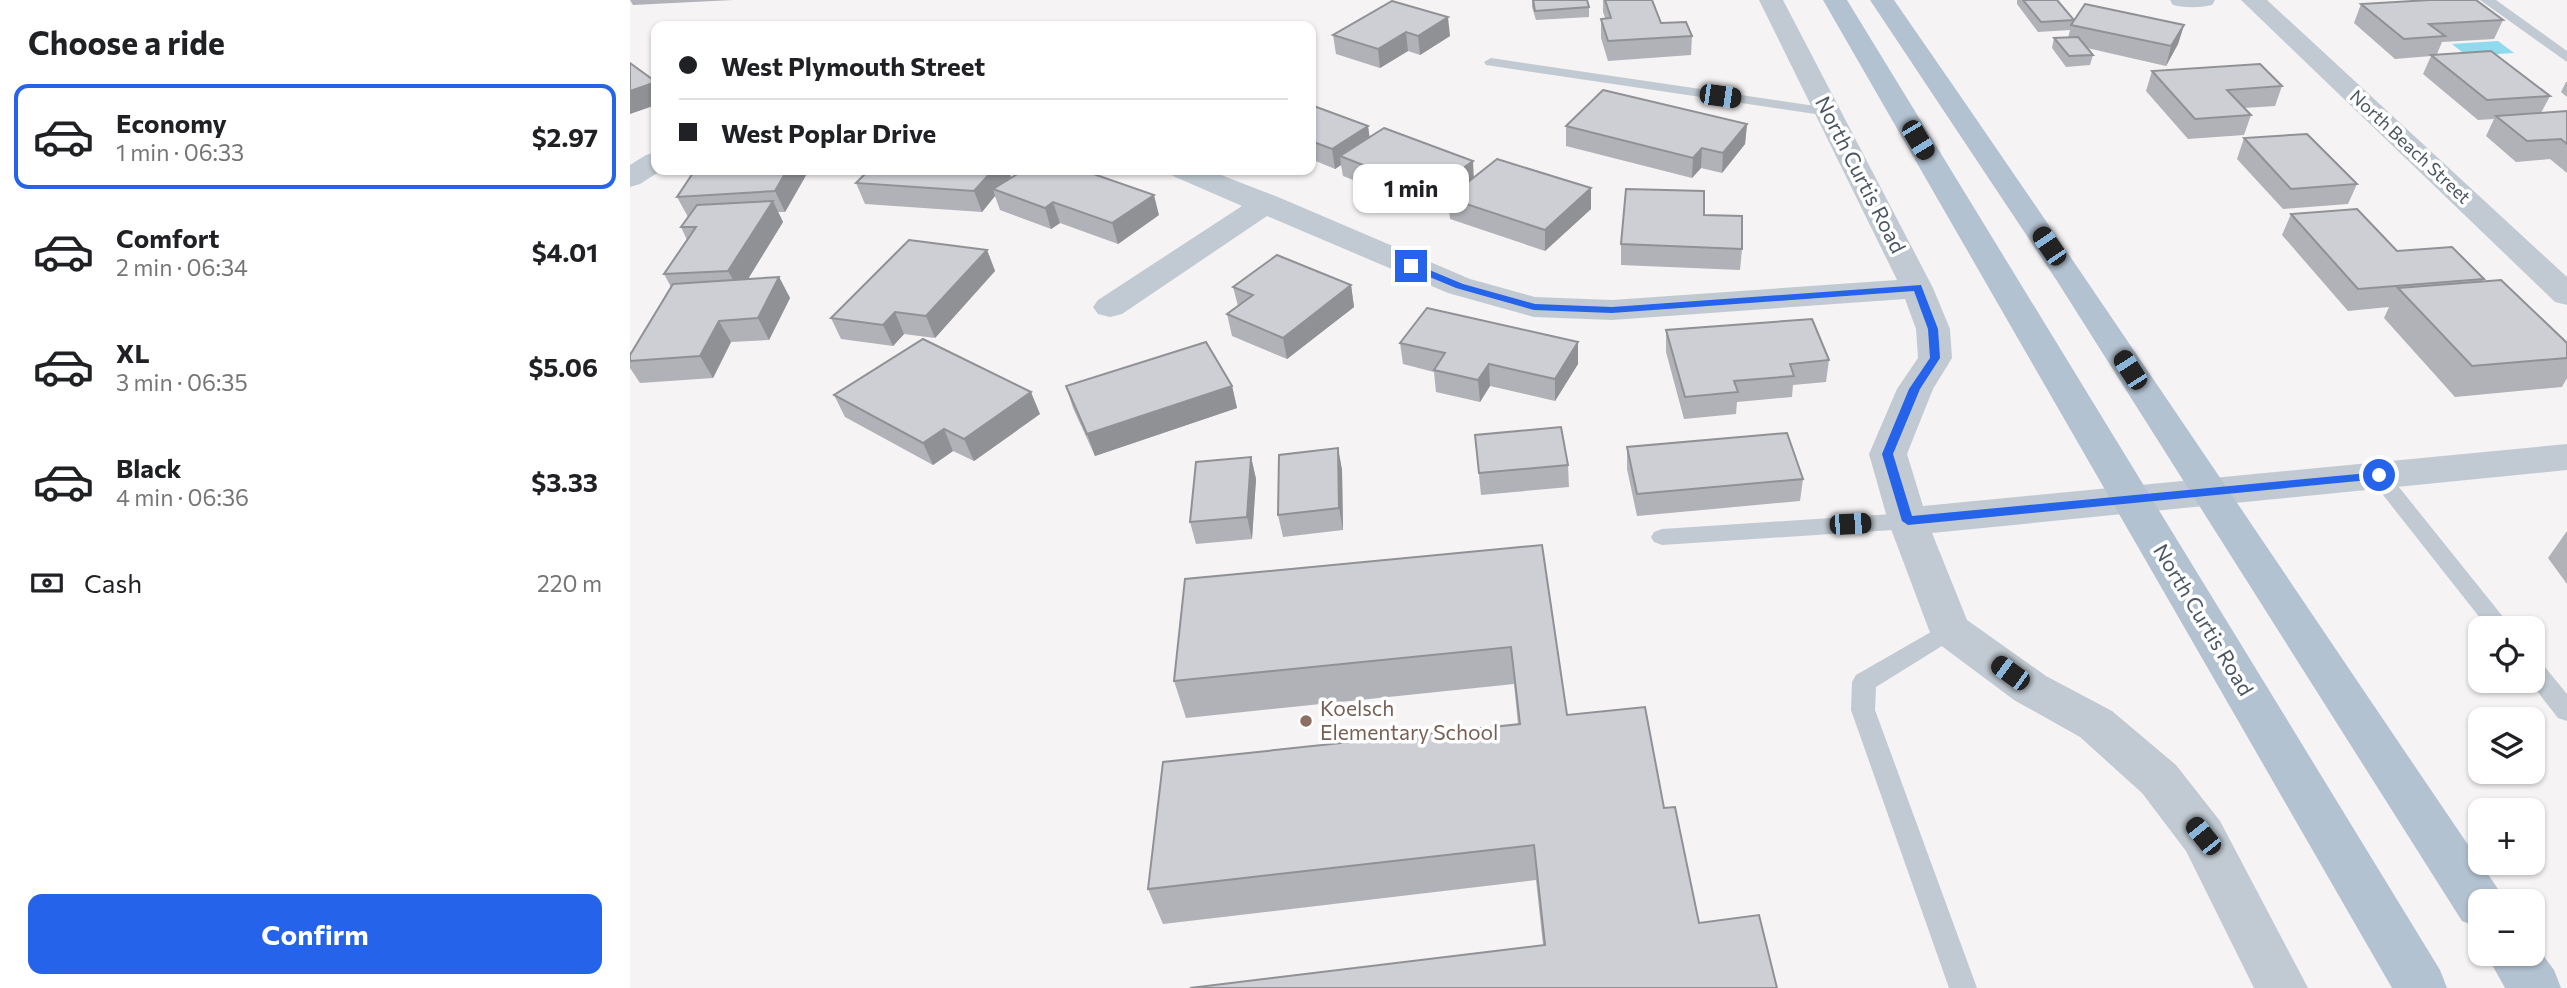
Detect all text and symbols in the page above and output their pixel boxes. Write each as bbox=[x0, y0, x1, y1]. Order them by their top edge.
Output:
text: Choose a ride bbox=[28, 22, 225, 62]
text: West Plymouth Street bbox=[721, 50, 985, 81]
car bbox=[1698, 83, 1743, 109]
street label: North Beach Street bbox=[2346, 85, 2475, 208]
street label: North Curtis Road bbox=[1811, 92, 1912, 257]
icon: car bbox=[32, 105, 95, 168]
text: Economy bbox=[116, 107, 227, 138]
text: West Poplar Drive bbox=[721, 117, 936, 148]
car bbox=[1899, 117, 1938, 163]
text: $2.97 bbox=[532, 121, 598, 152]
text: 1 min · 06:33 bbox=[116, 138, 244, 166]
callout: 1 min bbox=[1353, 164, 1469, 214]
text: 1 min bbox=[1384, 174, 1438, 202]
icon: car bbox=[32, 220, 95, 283]
text: Comfort bbox=[116, 222, 219, 253]
car bbox=[2029, 223, 2070, 269]
text: $4.01 bbox=[532, 236, 598, 267]
route end bbox=[1395, 250, 1427, 282]
text: 2 min · 06:34 bbox=[116, 253, 248, 281]
icon: car bbox=[32, 335, 95, 398]
text: XL bbox=[116, 337, 150, 368]
car bbox=[2110, 347, 2151, 393]
text: $5.06 bbox=[528, 351, 598, 382]
text: 3 min · 06:35 bbox=[116, 368, 248, 396]
icon: car bbox=[32, 450, 95, 513]
text: Black bbox=[116, 452, 182, 483]
route start bbox=[2363, 459, 2395, 491]
text: $3.33 bbox=[531, 466, 598, 497]
text: 4 min · 06:36 bbox=[116, 483, 249, 511]
car bbox=[1829, 512, 1872, 536]
street label: North Curtis Road bbox=[2149, 539, 2259, 700]
icon: cash bbox=[28, 564, 66, 602]
text: Cash bbox=[84, 567, 142, 598]
text: 220 m bbox=[537, 569, 602, 597]
map controls bbox=[2468, 616, 2545, 966]
button: locate bbox=[2468, 616, 2545, 693]
car bbox=[1987, 652, 2034, 694]
place label: Koelsch Elementary School bbox=[1320, 695, 1498, 744]
button: layers bbox=[2468, 707, 2545, 784]
marker: Koelsch Elementary School bbox=[1298, 713, 1314, 729]
button: + bbox=[2468, 798, 2545, 875]
car bbox=[2182, 813, 2225, 859]
button: − bbox=[2468, 889, 2545, 966]
button: Confirm bbox=[28, 894, 602, 974]

